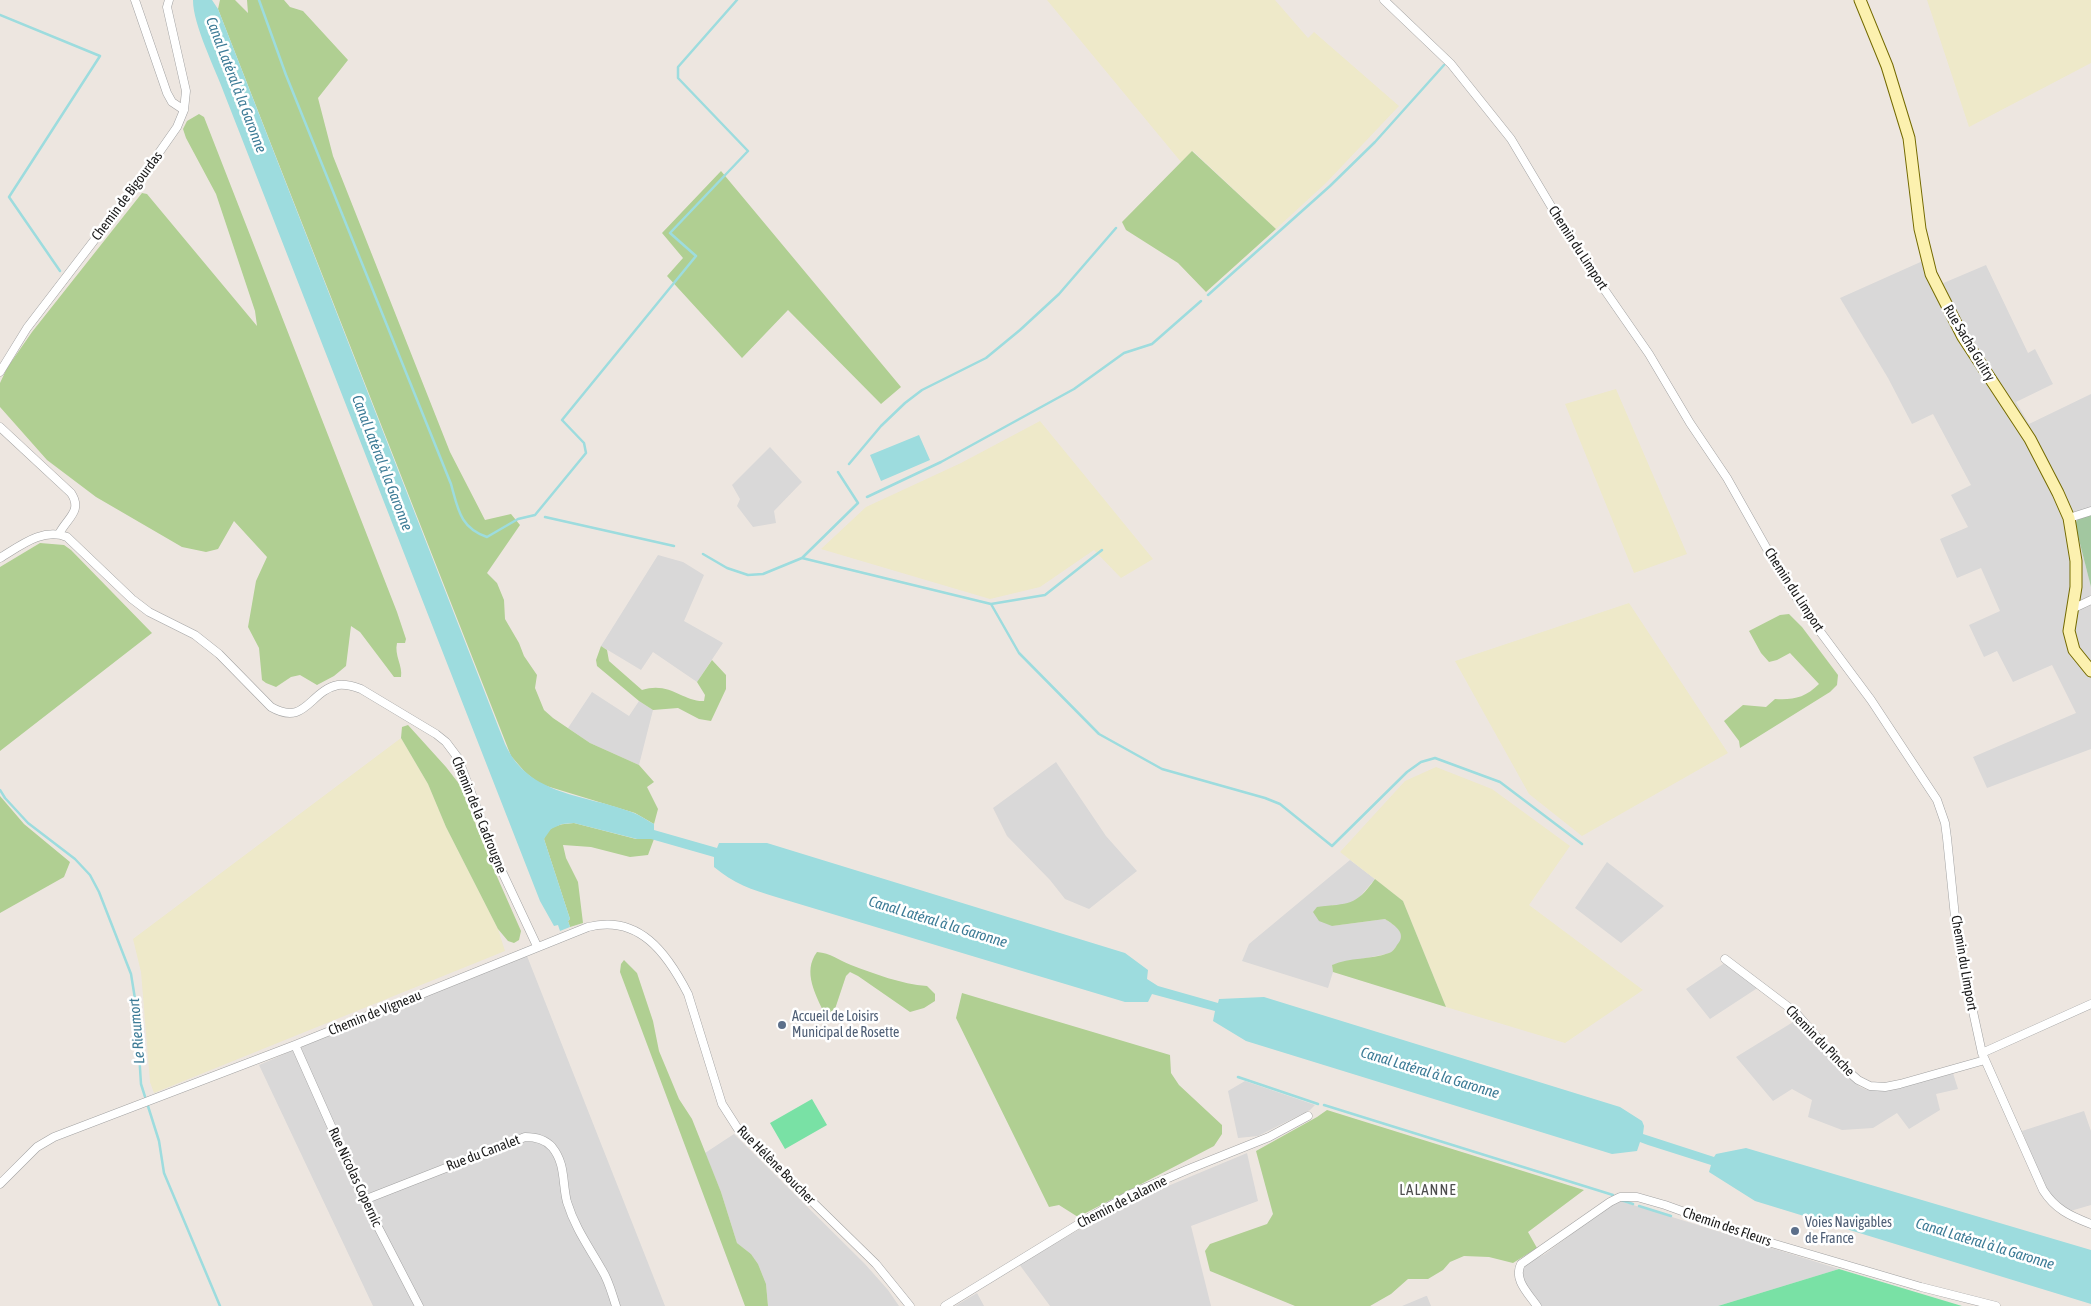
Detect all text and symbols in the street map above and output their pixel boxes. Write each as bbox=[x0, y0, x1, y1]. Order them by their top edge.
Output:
water label: Canal Latéral à la Garonne bbox=[202, 15, 270, 155]
street label: Chemin de Bigourdas bbox=[88, 148, 166, 244]
street label: Chemin du Limport bbox=[1545, 203, 1611, 293]
street label: Rue Sacha Guitry bbox=[1940, 302, 1998, 384]
water label: Canal Latéral à la Garonne bbox=[348, 393, 416, 533]
street label: Chemin du Limport bbox=[1761, 545, 1827, 635]
street label: Chemin de la Cadrougne bbox=[448, 754, 510, 876]
water label: Canal Latéral à la Garonne bbox=[867, 892, 1009, 952]
street label: Chemin du Limport bbox=[1947, 914, 1981, 1012]
street label: Chemin de Vigneau bbox=[326, 987, 424, 1039]
water label: Le Rieumort bbox=[125, 997, 149, 1065]
street label: Chemin du Pinche bbox=[1782, 1002, 1858, 1080]
place label: Accueil de Loisirs Municipal de Rosette bbox=[792, 1009, 899, 1042]
marker: Accueil de Loisirs Municipal de Rosette bbox=[776, 1019, 788, 1031]
water label: Canal Latéral à la Garonne bbox=[1359, 1043, 1501, 1103]
street label: Rue Hélène Boucher bbox=[733, 1122, 819, 1208]
street label: Rue Nicolas Copernic bbox=[325, 1125, 385, 1229]
street label: Rue du Canalet bbox=[444, 1131, 522, 1175]
street label: Chemin de Lalanne bbox=[1074, 1172, 1170, 1232]
district label: LALANNE bbox=[1398, 1181, 1458, 1199]
street label: Chemin des Fleurs bbox=[1680, 1204, 1774, 1250]
water label: Canal Latéral à la Garonne bbox=[1914, 1214, 2056, 1274]
place label: Voies Navigables de France bbox=[1805, 1215, 1892, 1248]
marker: Voies Navigables de France bbox=[1789, 1225, 1801, 1237]

